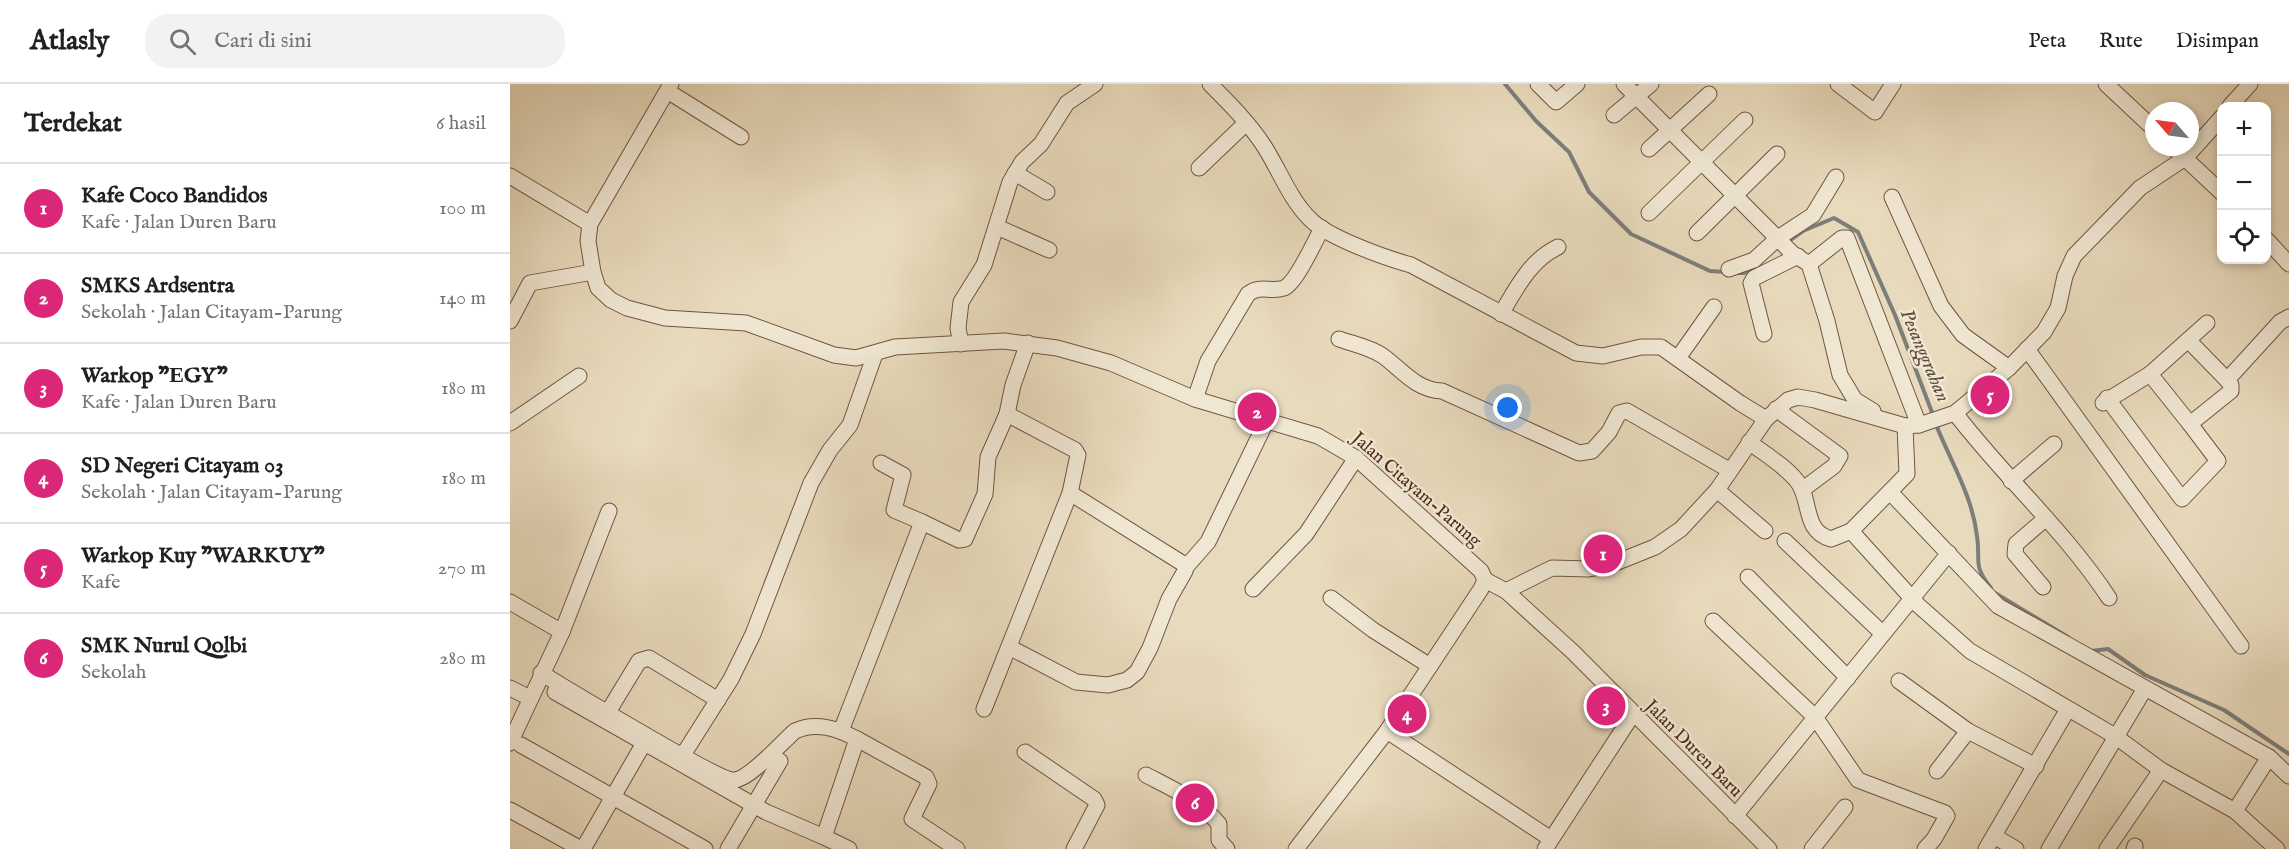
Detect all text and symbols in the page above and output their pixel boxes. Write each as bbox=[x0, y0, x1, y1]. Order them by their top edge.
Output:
search box bbox=[145, 14, 565, 68]
text: Atlasly bbox=[30, 24, 109, 59]
icon: search bbox=[166, 25, 199, 58]
text: Cari di sini bbox=[214, 27, 312, 55]
text: Peta bbox=[2028, 28, 2066, 55]
text: Rute bbox=[2099, 28, 2143, 55]
text: Disimpan bbox=[2176, 28, 2259, 55]
north arrow bbox=[2145, 102, 2199, 156]
map controls bbox=[2217, 102, 2271, 264]
button: + bbox=[2217, 102, 2271, 156]
text: Terdekat bbox=[24, 107, 122, 140]
text: 6 hasil bbox=[436, 111, 486, 136]
button: − bbox=[2217, 156, 2271, 210]
text: Kafe Coco Bandidos bbox=[81, 182, 268, 210]
text: 1 bbox=[40, 196, 47, 221]
text: 100 m bbox=[439, 196, 486, 221]
text: Kafe · Jalan Duren Baru bbox=[81, 210, 277, 235]
button: locate bbox=[2217, 210, 2271, 264]
text: SMKS Ardsentra bbox=[81, 272, 234, 300]
text: 2 bbox=[39, 286, 48, 311]
text: 140 m bbox=[439, 286, 486, 311]
text: Sekolah · Jalan Citayam-Parung bbox=[81, 300, 342, 325]
water label: Pesanggrahan bbox=[1893, 305, 1955, 406]
text: Warkop "ЕGY" bbox=[81, 362, 228, 390]
pin: 5 bbox=[1970, 372, 2010, 418]
text: 3 bbox=[40, 376, 47, 401]
text: 180 m bbox=[441, 376, 486, 401]
text: Kafe · Jalan Duren Baru bbox=[81, 390, 277, 415]
pin: 2 bbox=[1238, 390, 1276, 434]
your location bbox=[1493, 393, 1522, 422]
street label: Jalan Citayam-Parung bbox=[1345, 426, 1486, 553]
text: SD Negeri Citayam 03 bbox=[81, 452, 283, 480]
text: 4 bbox=[39, 466, 48, 491]
text: 180 m bbox=[441, 466, 486, 491]
text: Sekolah · Jalan Citayam-Parung bbox=[81, 480, 342, 505]
pin: 1 bbox=[1584, 532, 1622, 576]
text: Warkop Kuy "WARKUY" bbox=[81, 542, 325, 570]
text: 5 bbox=[40, 556, 47, 581]
text: 270 m bbox=[438, 556, 486, 581]
text: Kafe bbox=[81, 570, 120, 595]
text: SMK Nurul Qolbi bbox=[81, 632, 247, 660]
text: 6 bbox=[39, 646, 48, 671]
text: 280 m bbox=[439, 646, 486, 671]
text: Sekolah bbox=[81, 660, 146, 685]
pin: 3 bbox=[1586, 684, 1626, 728]
pin: 4 bbox=[1388, 692, 1426, 736]
street label: Jalan Duren Baru bbox=[1638, 694, 1747, 803]
pin: 6 bbox=[1176, 780, 1214, 826]

